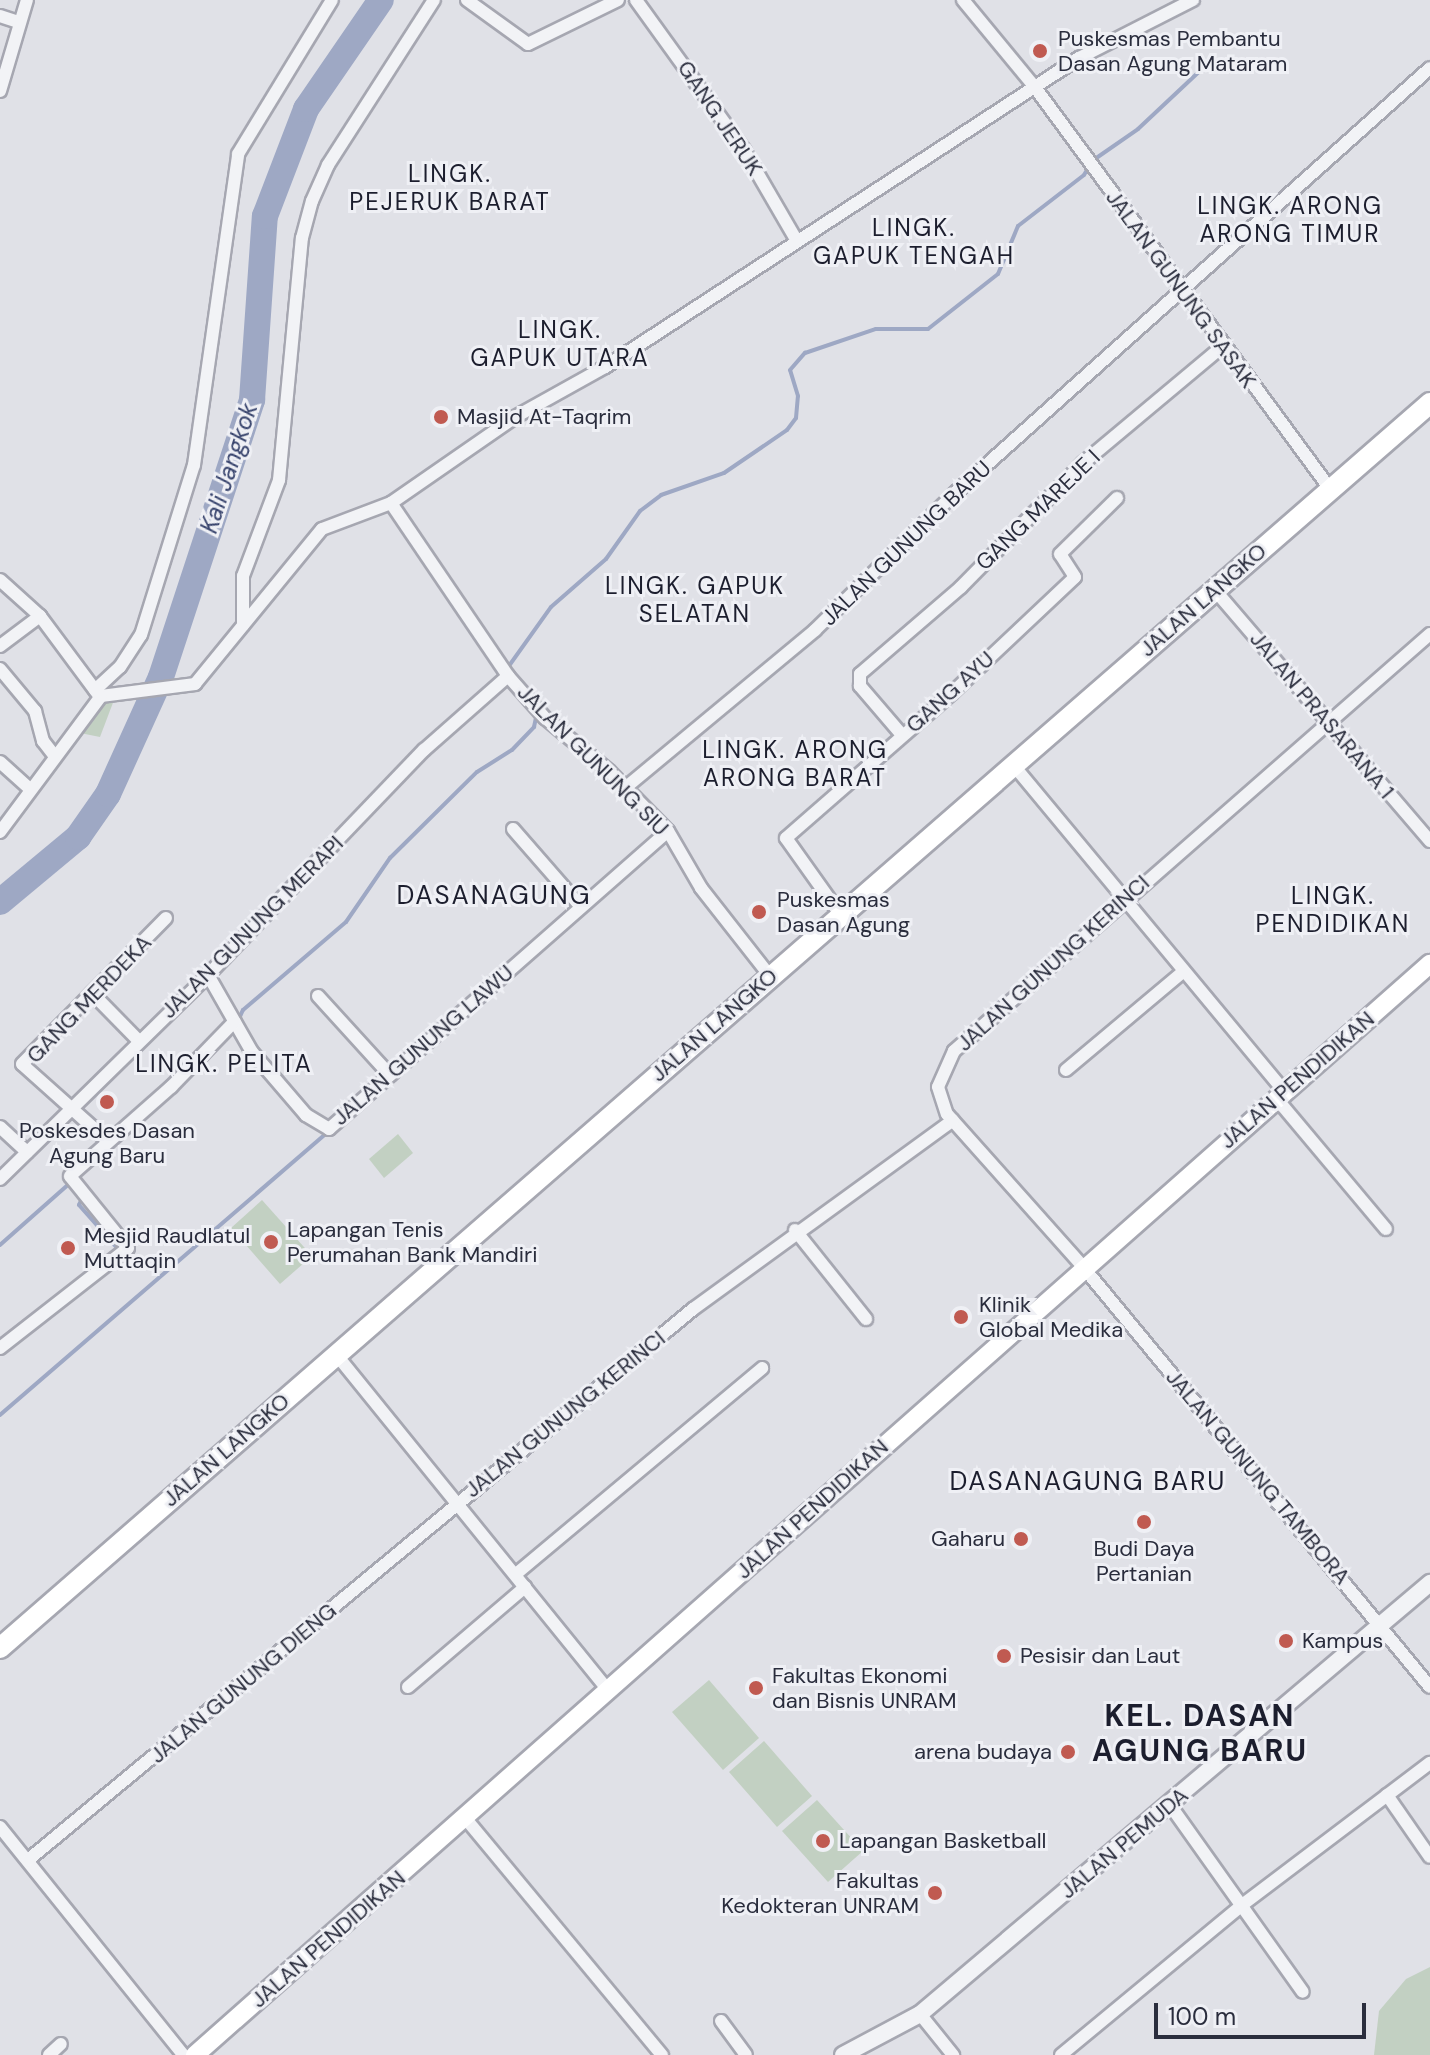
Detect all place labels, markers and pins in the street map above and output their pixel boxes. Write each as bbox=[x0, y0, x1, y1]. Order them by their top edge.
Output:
place label: Puskesmas Pembantu Dasan Agung Mataram bbox=[1058, 25, 1287, 76]
marker: Puskesmas Pembantu Dasan Agung Mataram bbox=[1029, 40, 1051, 62]
place label: Masjid At-Taqrim bbox=[457, 404, 631, 430]
marker: Masjid At-Taqrim bbox=[432, 408, 450, 426]
place label: Puskesmas Dasan Agung bbox=[777, 886, 910, 938]
marker: Puskesmas Dasan Agung bbox=[748, 901, 770, 923]
marker: Poskesdes Dasan Agung Baru bbox=[96, 1091, 118, 1113]
place label: Poskesdes Dasan Agung Baru bbox=[19, 1117, 195, 1168]
place label: Lapangan Tenis Perumahan Bank Mandiri bbox=[287, 1216, 537, 1268]
place label: Mesjid Raudlatul Muttaqin bbox=[84, 1222, 250, 1274]
marker: Lapangan Tenis Perumahan Bank Mandiri bbox=[262, 1233, 280, 1251]
marker: Mesjid Raudlatul Muttaqin bbox=[59, 1239, 77, 1257]
place label: Klinik Global Medika bbox=[979, 1291, 1123, 1342]
marker: Klinik Global Medika bbox=[950, 1306, 972, 1328]
marker: Budi Daya Pertanian bbox=[1135, 1513, 1153, 1531]
place label: Gaharu bbox=[931, 1526, 1005, 1552]
marker: Gaharu bbox=[1012, 1530, 1030, 1548]
place label: Budi Daya Pertanian bbox=[1093, 1535, 1195, 1586]
place label: Kampus bbox=[1302, 1628, 1383, 1654]
marker: Kampus bbox=[1277, 1632, 1295, 1650]
place label: Pesisir dan Laut bbox=[1020, 1643, 1180, 1669]
marker: Pesisir dan Laut bbox=[995, 1647, 1013, 1665]
place label: Fakultas Ekonomi dan Bisnis UNRAM bbox=[772, 1662, 956, 1714]
marker: Fakultas Ekonomi dan Bisnis UNRAM bbox=[747, 1679, 765, 1697]
place label: arena budaya bbox=[914, 1739, 1052, 1765]
marker: arena budaya bbox=[1059, 1743, 1077, 1761]
place label: Lapangan Basketball bbox=[839, 1828, 1047, 1854]
marker: Lapangan Basketball bbox=[814, 1832, 832, 1850]
place label: Fakultas Kedokteran UNRAM bbox=[721, 1867, 919, 1918]
marker: Fakultas Kedokteran UNRAM bbox=[926, 1884, 944, 1902]

